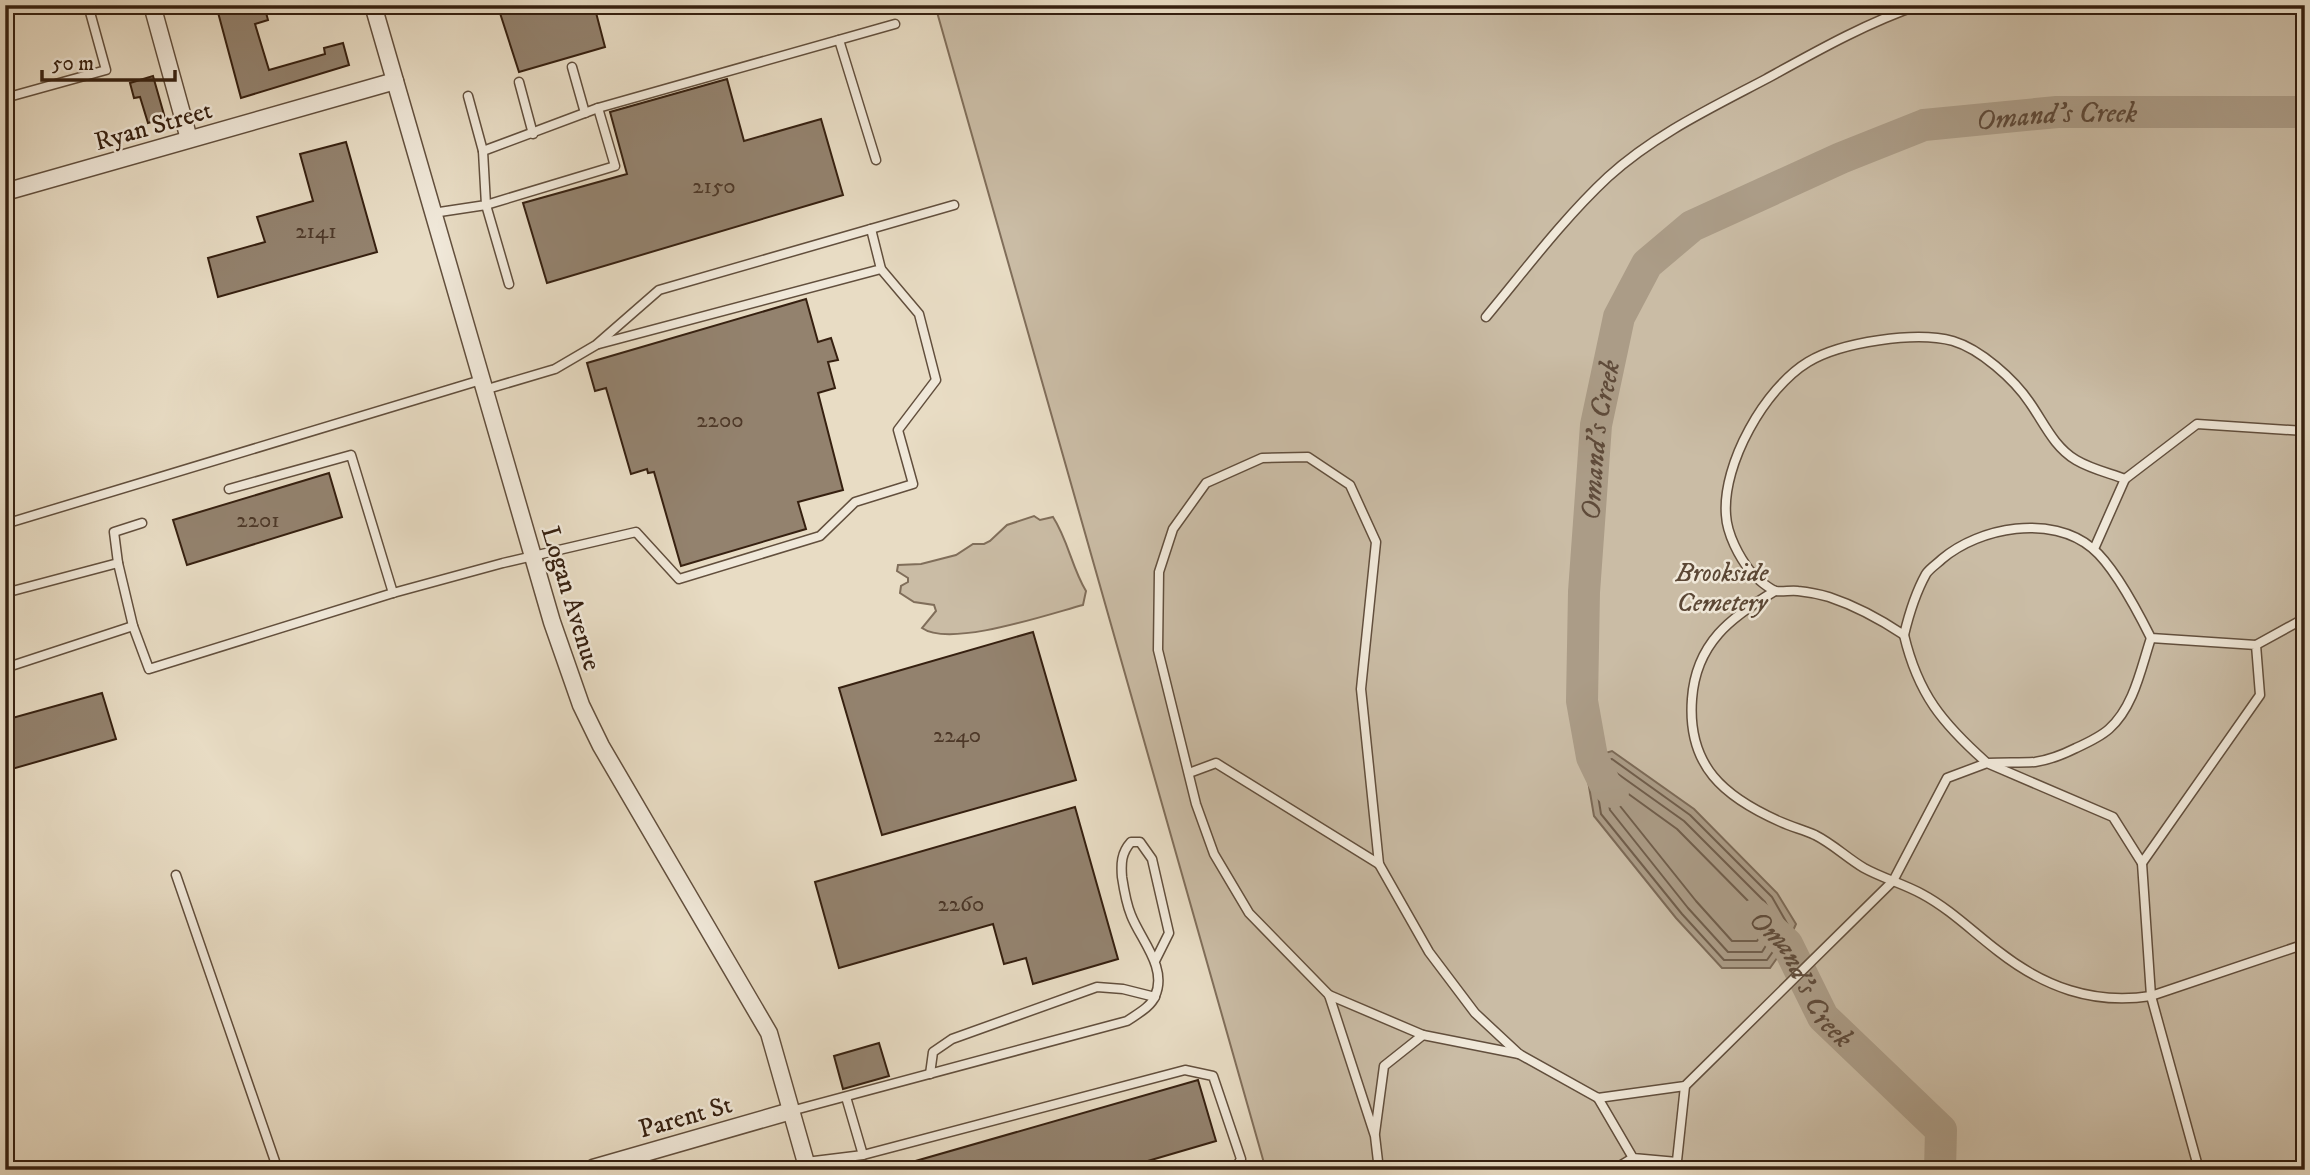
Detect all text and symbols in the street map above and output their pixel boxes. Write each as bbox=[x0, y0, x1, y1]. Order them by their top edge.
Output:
scale bar bbox=[42, 38, 175, 82]
text: 50 m bbox=[52, 51, 94, 77]
street label: Ryan Street bbox=[91, 94, 216, 159]
water label: Omand's Creek bbox=[1974, 96, 2137, 139]
house number: 2150 bbox=[692, 172, 736, 201]
house number: 2141 bbox=[295, 217, 337, 246]
water label: Omand's Creek bbox=[1573, 357, 1628, 521]
house number: 2200 bbox=[696, 406, 744, 435]
house number: 2201 bbox=[236, 506, 280, 535]
street label: Logan Avenue bbox=[533, 522, 608, 675]
park label: Brookside Cemetery bbox=[1675, 557, 1769, 620]
house number: 2240 bbox=[933, 721, 981, 750]
house number: 2260 bbox=[938, 890, 984, 919]
water label: Omand's Creek bbox=[1742, 903, 1860, 1056]
street label: Parent St bbox=[635, 1088, 736, 1147]

